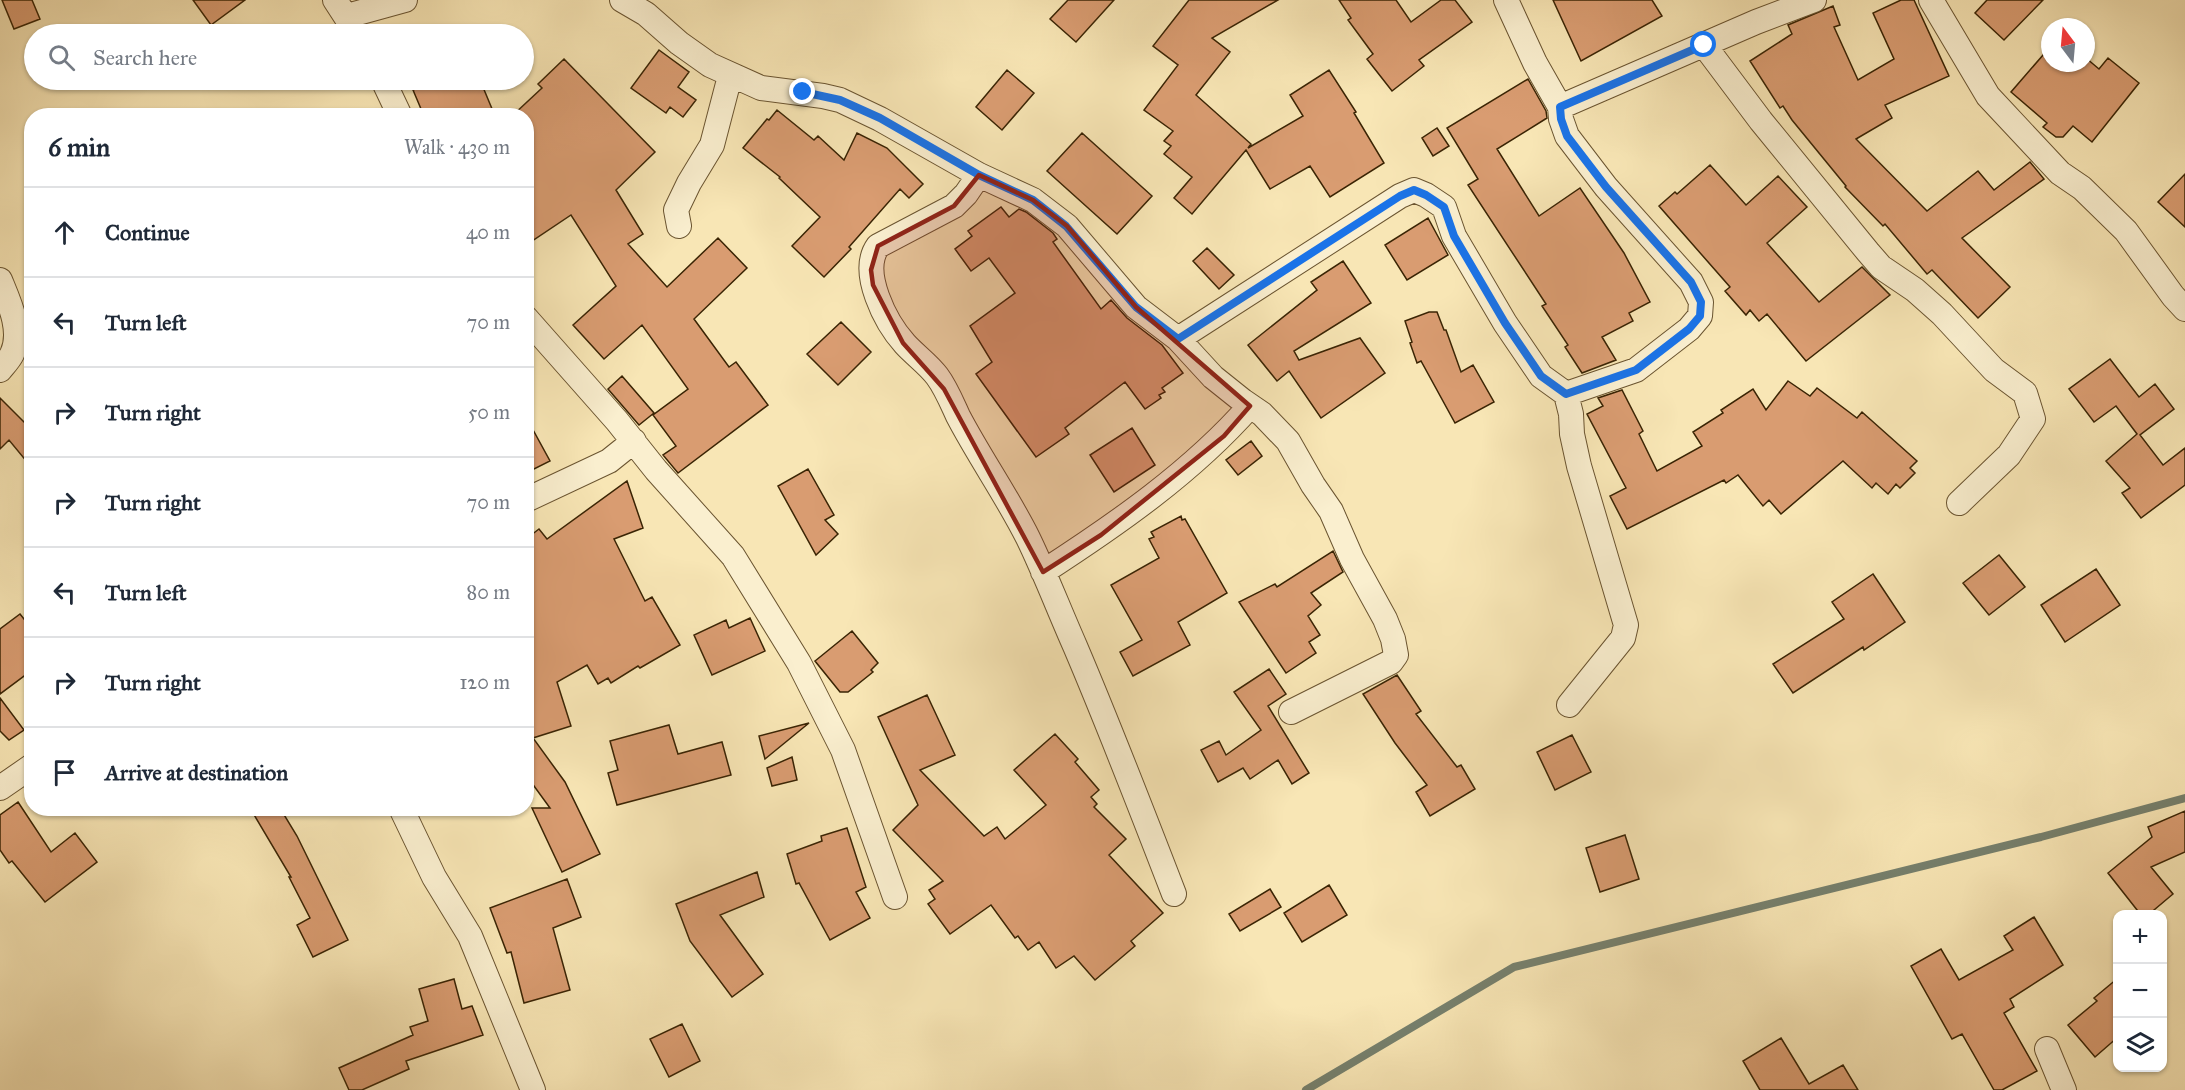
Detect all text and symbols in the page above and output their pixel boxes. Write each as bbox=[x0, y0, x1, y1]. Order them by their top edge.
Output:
north arrow bbox=[2041, 18, 2095, 72]
search box bbox=[24, 24, 534, 90]
route start bbox=[1690, 31, 1716, 57]
icon: search bbox=[45, 41, 78, 74]
text: Search here bbox=[93, 44, 197, 71]
route end bbox=[789, 78, 815, 104]
text: 6 min bbox=[48, 131, 110, 163]
text: Walk · 430 m bbox=[404, 135, 510, 159]
icon: ahead bbox=[48, 216, 81, 249]
text: Continue bbox=[105, 219, 190, 246]
text: 40 m bbox=[466, 220, 510, 244]
icon: left bbox=[48, 306, 81, 339]
text: Turn left bbox=[105, 309, 187, 336]
text: 70 m bbox=[467, 310, 510, 334]
icon: right bbox=[48, 396, 81, 429]
text: Turn right bbox=[105, 399, 201, 426]
text: 50 m bbox=[468, 400, 510, 424]
icon: right bbox=[48, 486, 81, 519]
text: Turn right bbox=[105, 489, 201, 516]
text: 70 m bbox=[467, 490, 510, 514]
icon: left bbox=[48, 576, 81, 609]
text: Turn left bbox=[105, 579, 187, 606]
text: 80 m bbox=[467, 580, 510, 604]
icon: right bbox=[48, 666, 81, 699]
text: Turn right bbox=[105, 669, 201, 696]
text: 120 m bbox=[459, 670, 510, 694]
icon: arrive bbox=[48, 756, 81, 789]
text: Arrive at destination bbox=[105, 759, 288, 786]
map controls bbox=[2113, 910, 2167, 1072]
button: + bbox=[2113, 910, 2167, 964]
button: − bbox=[2113, 964, 2167, 1018]
button: layers bbox=[2113, 1018, 2167, 1072]

